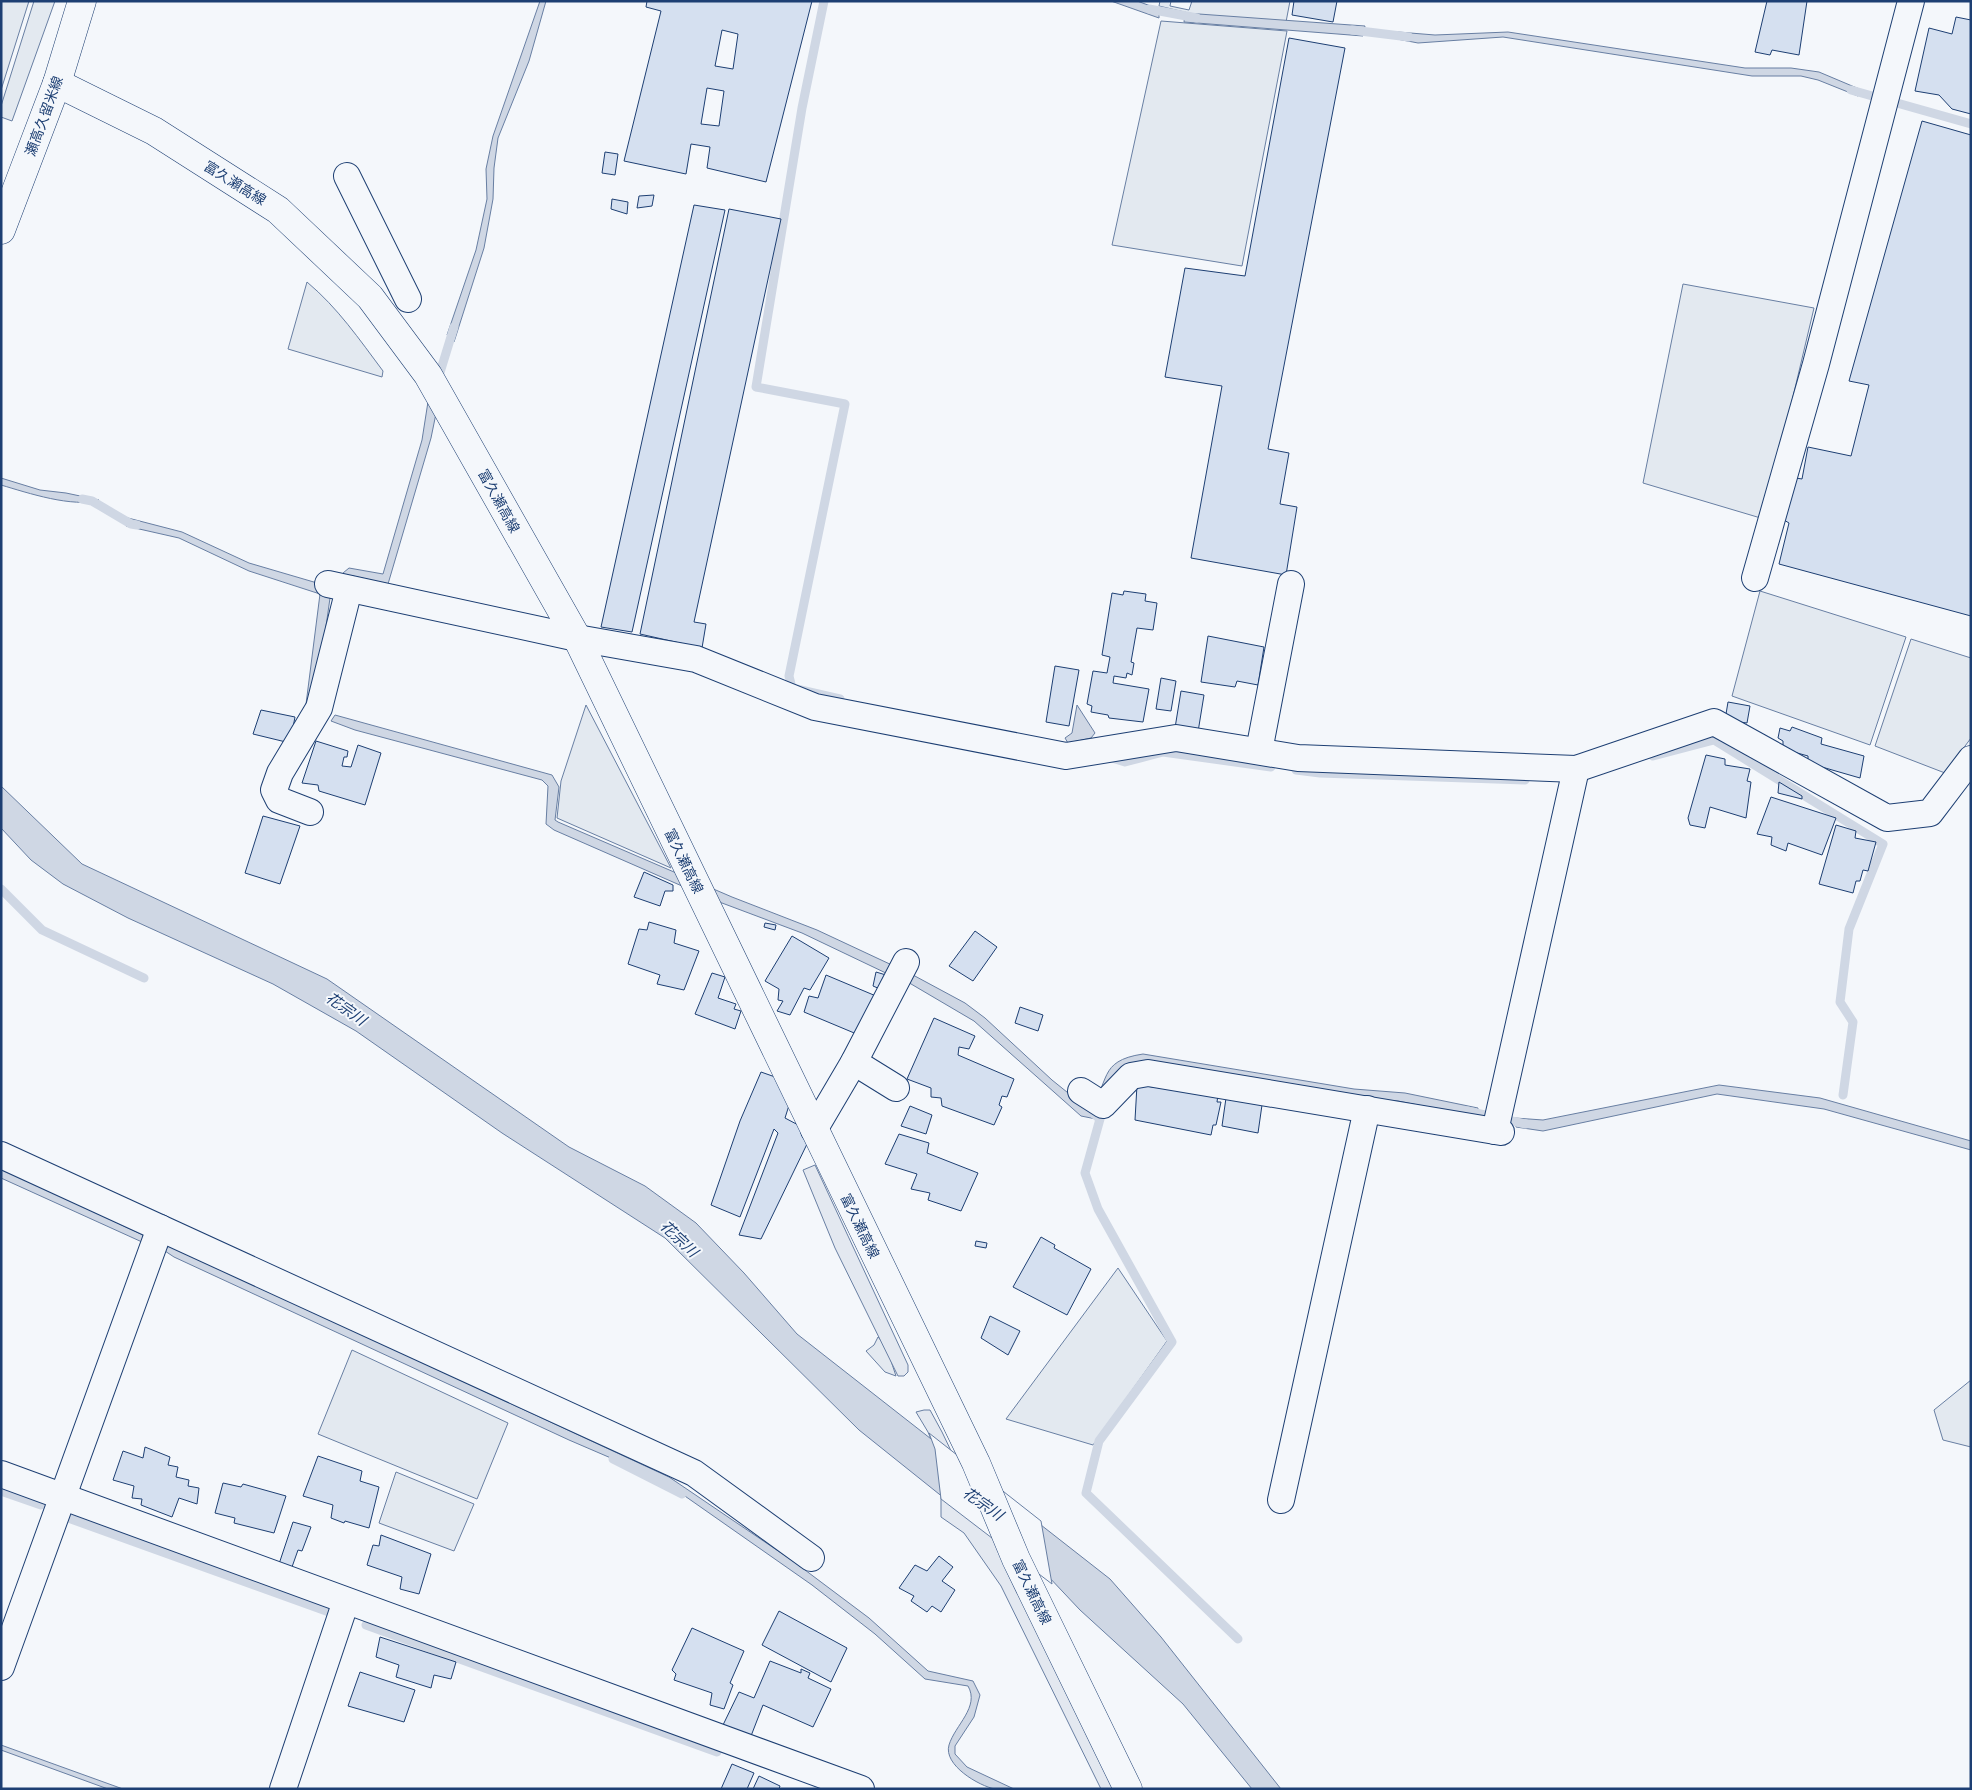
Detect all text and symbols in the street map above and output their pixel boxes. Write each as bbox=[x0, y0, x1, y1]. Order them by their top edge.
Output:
street label: 瀬高久留米線 bbox=[22, 74, 67, 159]
street label: 富久瀬高線 bbox=[201, 158, 269, 209]
street label: 富久瀬高線 bbox=[474, 467, 523, 536]
street label: 富久瀬高線 bbox=[661, 826, 707, 896]
water label: 花宗川 bbox=[322, 989, 371, 1030]
street label: 富久瀬高線 bbox=[837, 1191, 883, 1261]
water label: 花宗川 bbox=[656, 1217, 703, 1262]
water label: 花宗川 bbox=[959, 1484, 1008, 1525]
street label: 富久瀬高線 bbox=[1009, 1557, 1055, 1627]

